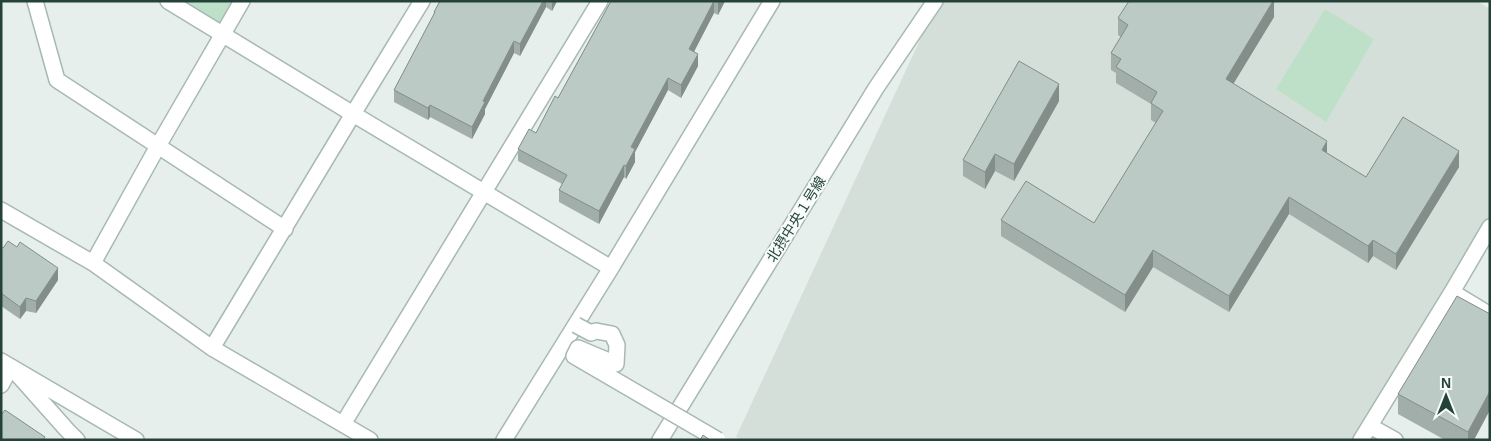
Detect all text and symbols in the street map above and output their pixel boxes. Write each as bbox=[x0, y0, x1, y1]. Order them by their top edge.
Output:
street label: 北摂中央１号線 bbox=[763, 173, 829, 265]
north arrow bbox=[1421, 371, 1471, 421]
text: N bbox=[1441, 375, 1451, 391]

